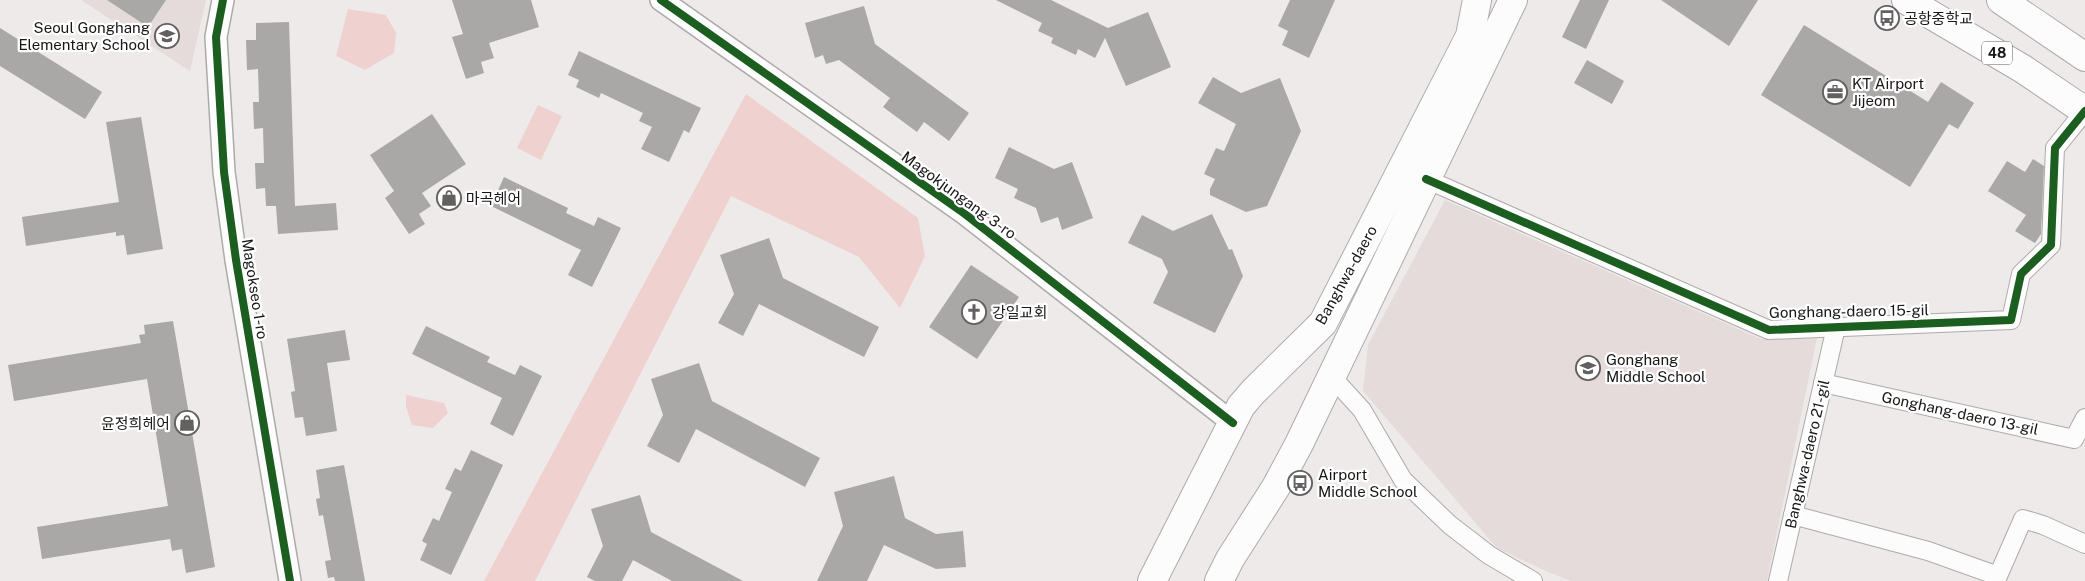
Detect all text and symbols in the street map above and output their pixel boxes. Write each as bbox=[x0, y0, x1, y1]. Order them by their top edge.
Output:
bus stop icon: 공항중학교 bbox=[1874, 5, 1900, 31]
place label: 공항중학교 bbox=[1904, 10, 1973, 27]
place label: Seoul Gonghang Elementary School bbox=[18, 19, 150, 53]
school or university icon: Seoul Gonghang Elementary School bbox=[154, 23, 180, 49]
road number: 48 bbox=[1982, 42, 2012, 64]
place label: KT Airport Jijeom bbox=[1852, 75, 1924, 109]
office icon: KT Airport Jijeom bbox=[1822, 79, 1848, 105]
street label: Magokjungang 3-ro bbox=[898, 148, 1020, 242]
shop icon: 마곡헤어 bbox=[436, 185, 462, 211]
place label: 마곡헤어 bbox=[466, 190, 521, 207]
street label: Banghwa-daero bbox=[1312, 223, 1380, 327]
street label: Magokseo 1-ro bbox=[239, 238, 271, 340]
church icon: 강일교회 bbox=[961, 299, 987, 325]
street label: Gonghang-daero 15-gil bbox=[1769, 301, 1929, 321]
place label: 강일교회 bbox=[992, 304, 1047, 321]
place label: Gonghang Middle School bbox=[1606, 351, 1705, 385]
school or university icon: Gonghang Middle School bbox=[1575, 355, 1601, 381]
street label: Banghwa-daero 21-gil bbox=[1782, 378, 1832, 530]
street label: Gonghang-daero 13-gil bbox=[1880, 388, 2040, 438]
shop icon: 윤정희헤어 bbox=[174, 410, 200, 436]
place label: 윤정희헤어 bbox=[101, 415, 170, 432]
place label: Airport Middle School bbox=[1318, 466, 1417, 500]
bus stop icon: Airport Middle School bbox=[1287, 470, 1313, 496]

